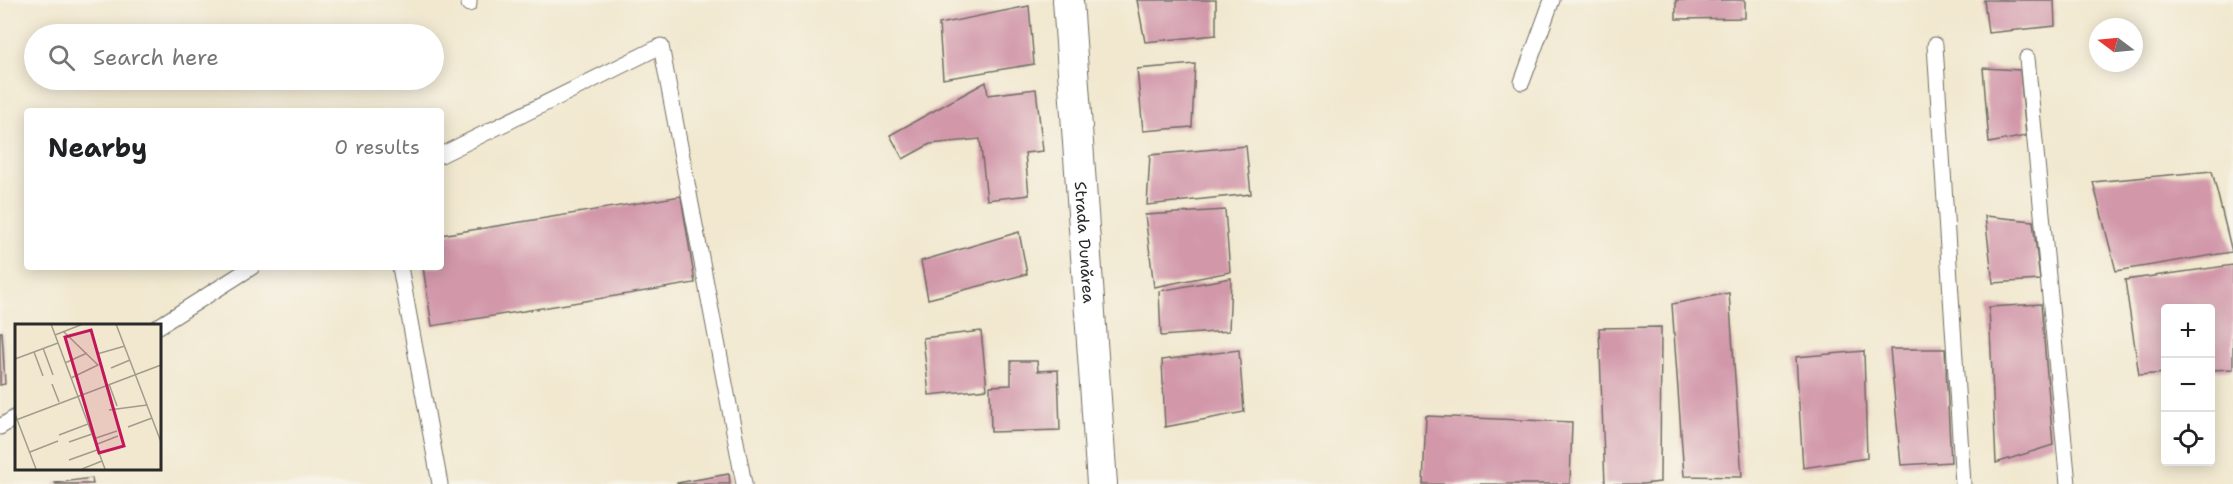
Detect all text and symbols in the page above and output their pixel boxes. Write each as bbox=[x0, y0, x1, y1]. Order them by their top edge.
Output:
north arrow bbox=[2089, 18, 2143, 72]
search box bbox=[24, 24, 444, 90]
icon: search bbox=[45, 41, 78, 74]
text: Search here bbox=[93, 43, 219, 72]
text: Nearby bbox=[48, 130, 147, 165]
text: 0 results bbox=[334, 134, 420, 160]
street label: Strada Dunărea bbox=[1070, 181, 1100, 304]
map controls bbox=[2161, 304, 2215, 466]
button: + bbox=[2161, 304, 2215, 358]
inset map bbox=[15, 324, 160, 469]
button: − bbox=[2161, 358, 2215, 412]
button: locate bbox=[2161, 412, 2215, 466]

